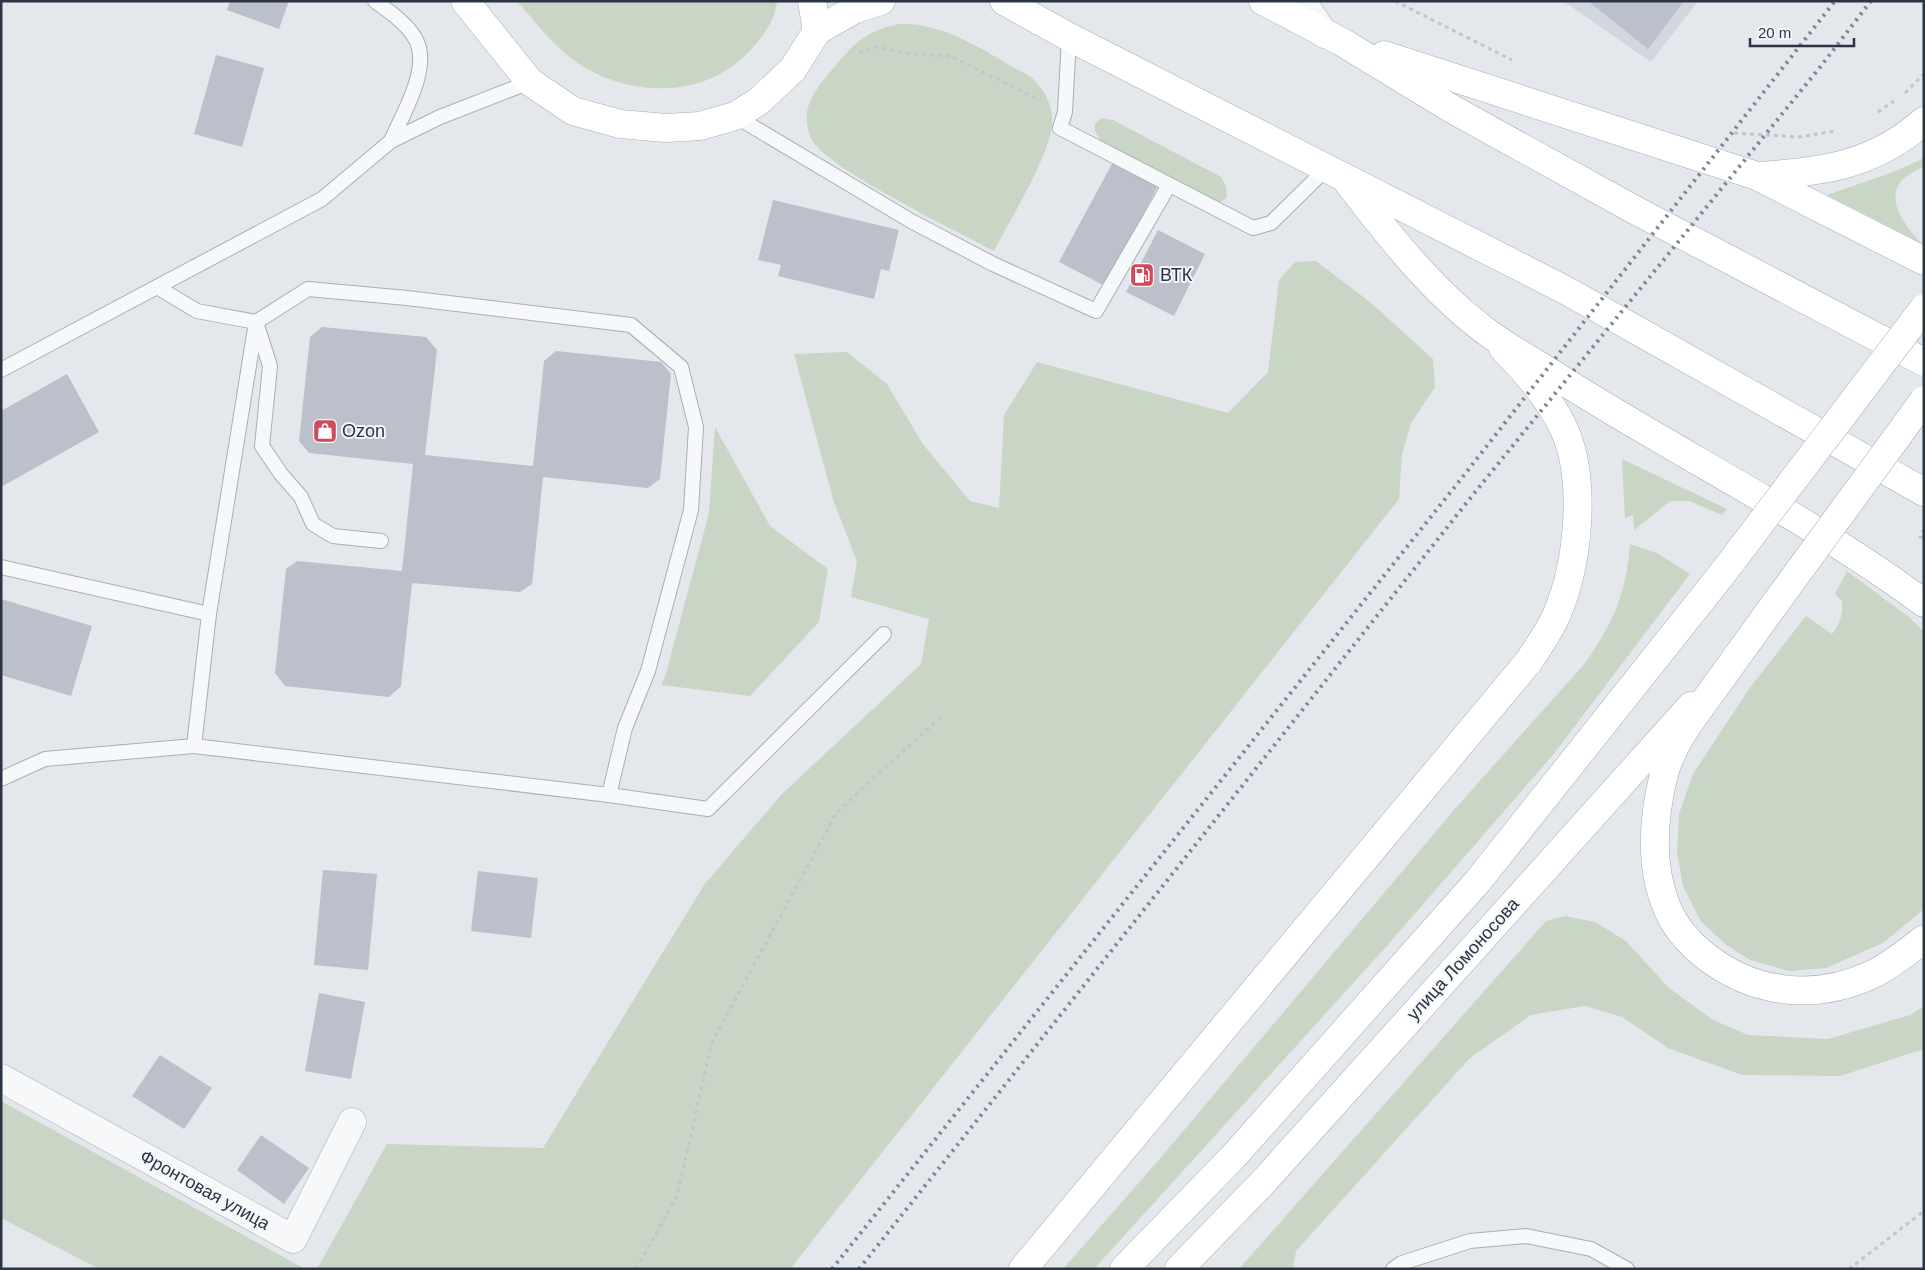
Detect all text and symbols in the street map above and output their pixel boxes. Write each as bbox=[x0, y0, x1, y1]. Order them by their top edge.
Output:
scale bar bbox=[1750, 15, 1854, 47]
text: 20 m bbox=[1758, 24, 1791, 41]
fuel station icon: ВТК bbox=[1129, 262, 1155, 288]
place label: ВТК bbox=[1160, 265, 1193, 285]
shop icon: Ozon bbox=[312, 418, 338, 444]
place label: Ozon bbox=[342, 421, 385, 441]
street label: улица Ломоносова bbox=[1403, 893, 1524, 1024]
street label: Фронтовая улица bbox=[137, 1146, 274, 1234]

